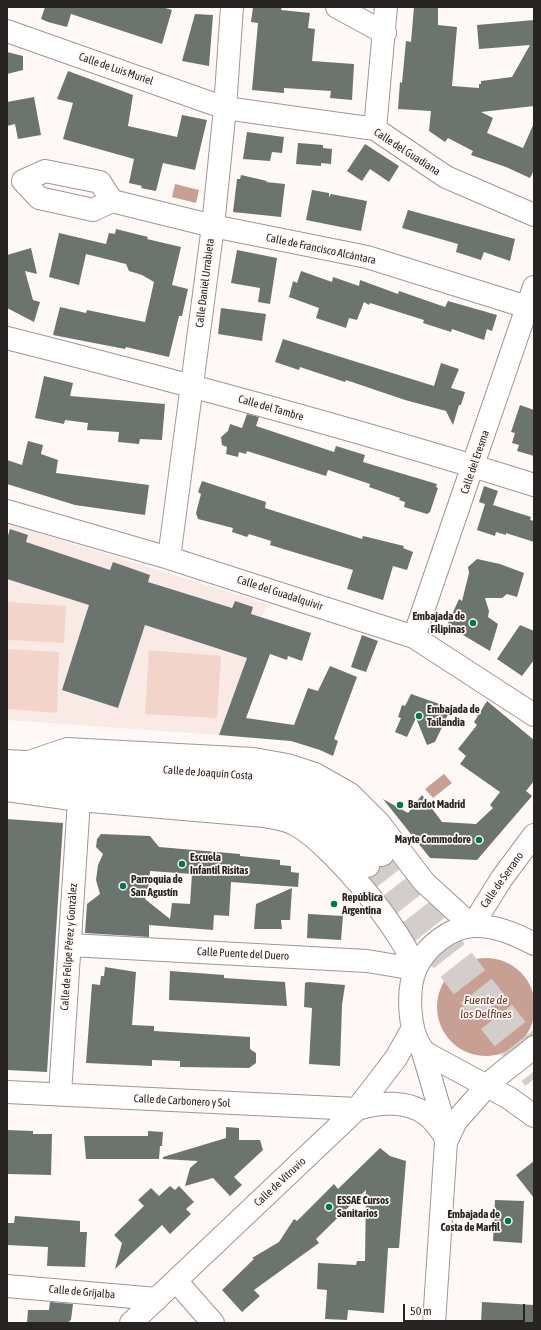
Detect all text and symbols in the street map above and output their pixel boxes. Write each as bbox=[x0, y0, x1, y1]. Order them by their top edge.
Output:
street label: Calle de Luis Muriel bbox=[77, 50, 155, 88]
street label: Calle del Guadiana bbox=[371, 126, 443, 178]
street label: Calle de Francisco Alcántara bbox=[265, 231, 377, 267]
street label: Calle Daniel Urrabieta bbox=[193, 238, 217, 328]
street label: Calle del Tambre bbox=[237, 392, 305, 424]
street label: Calle del Eresma bbox=[458, 428, 492, 496]
street label: Calle del Guadalquivir bbox=[235, 573, 325, 613]
place label: Embajada de Filipinas bbox=[412, 610, 465, 636]
marker: Embajada de Filipinas bbox=[468, 618, 478, 628]
place label: Embajada de Tailandia bbox=[427, 703, 480, 729]
marker: Embajada de Tailandia bbox=[414, 711, 424, 721]
street label: Calle de Joaquín Costa bbox=[163, 763, 253, 783]
place label: Bardot Madrid bbox=[408, 798, 465, 812]
marker: Bardot Madrid bbox=[395, 800, 405, 810]
place label: Mayte Commodore bbox=[395, 833, 471, 847]
marker: Mayte Commodore bbox=[474, 835, 484, 845]
street label: Calle de Serrano bbox=[478, 849, 526, 911]
place label: Escuela Infantil Risitas bbox=[190, 851, 248, 877]
marker: Escuela Infantil Risitas bbox=[177, 859, 187, 869]
place label: Parroquia de San Agustín bbox=[131, 873, 183, 899]
marker: Parroquia de San Agustín bbox=[118, 881, 128, 891]
street label: Calle de Felipe Pérez y González bbox=[58, 883, 80, 1011]
place label: República Argentina bbox=[342, 891, 383, 917]
marker: República Argentina bbox=[329, 899, 339, 909]
street label: Calle Puente del Duero bbox=[197, 945, 289, 963]
water label: Fuente de los Delfines bbox=[460, 993, 512, 1021]
street label: Calle de Carbonero y Sol bbox=[133, 1092, 231, 1110]
street label: Calle de Vitruvio bbox=[251, 1155, 309, 1209]
place label: ESSAE Cursos Sanitarios bbox=[337, 1194, 389, 1220]
marker: ESSAE Cursos Sanitarios bbox=[324, 1202, 334, 1212]
place label: Embajada de Costa de Marfil bbox=[440, 1208, 500, 1234]
marker: Embajada de Costa de Marfil bbox=[503, 1216, 513, 1226]
street label: Calle de Grijalba bbox=[48, 1283, 116, 1301]
scale bar bbox=[405, 1296, 527, 1322]
text: 50 m bbox=[410, 1304, 432, 1318]

